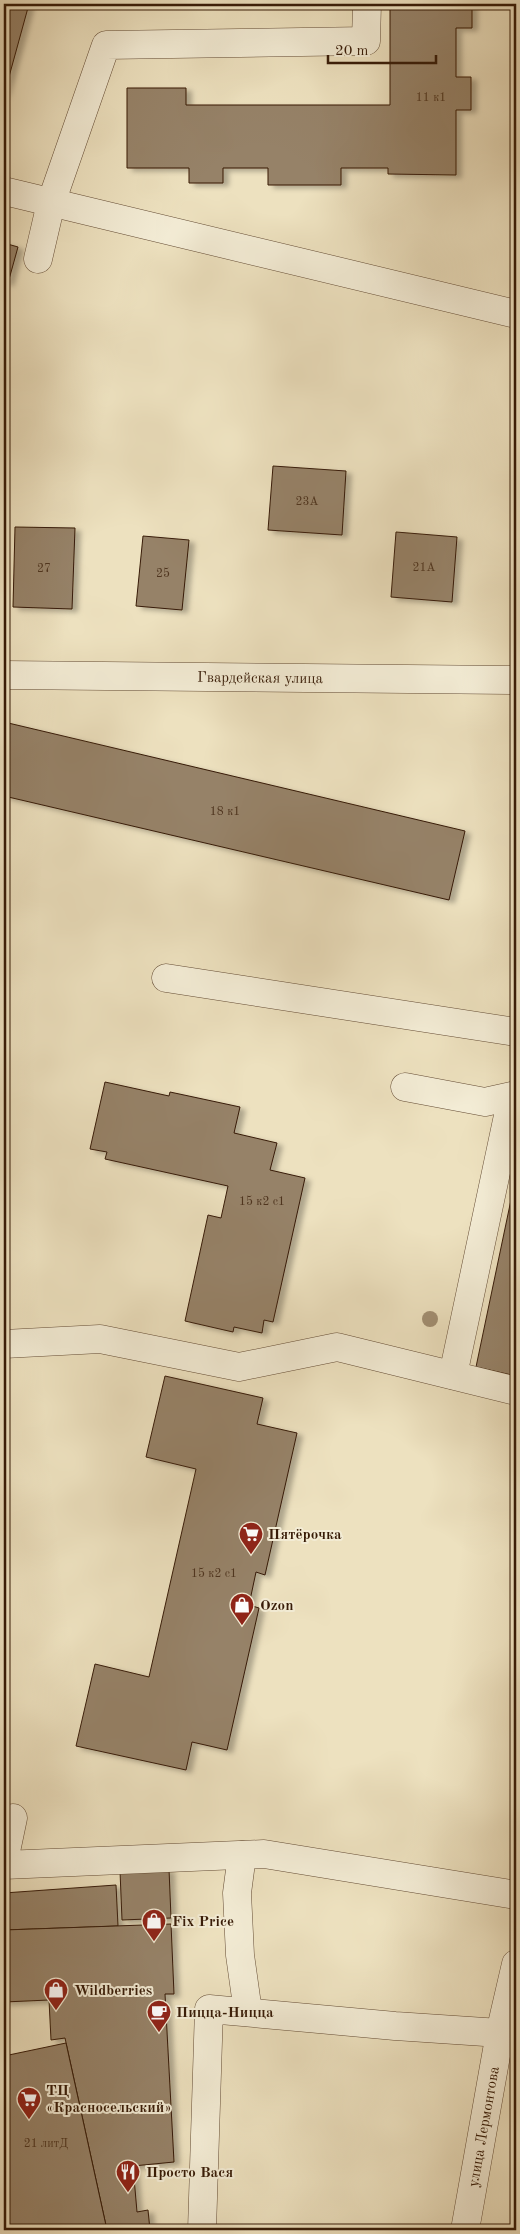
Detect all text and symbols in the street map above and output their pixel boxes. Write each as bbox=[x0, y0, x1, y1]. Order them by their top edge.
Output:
scale bar bbox=[328, 32, 435, 64]
text: 20 m bbox=[335, 44, 369, 59]
house number: 11 к1 bbox=[416, 92, 446, 104]
house number: 23А bbox=[295, 496, 319, 508]
house number: 21А bbox=[412, 562, 436, 574]
house number: 27 bbox=[37, 563, 51, 575]
house number: 25 bbox=[156, 567, 170, 580]
street label: Гвардейская улица bbox=[197, 671, 324, 687]
house number: 18 к1 bbox=[210, 806, 240, 818]
house number: 15 к2 с1 bbox=[239, 1195, 285, 1208]
supermarket icon: Пятёрочка bbox=[238, 1521, 264, 1555]
place label: Пятёрочка bbox=[268, 1528, 342, 1543]
house number: 15 к2 с1 bbox=[191, 1567, 237, 1580]
shop icon: Ozon bbox=[229, 1592, 255, 1626]
place label: Ozon bbox=[260, 1599, 293, 1614]
shop icon: Fix Price bbox=[141, 1908, 167, 1942]
place label: Fix Price bbox=[172, 1915, 234, 1930]
shop icon: Wildberries bbox=[43, 1977, 69, 2011]
place label: Wildberries bbox=[74, 1984, 152, 1999]
cafe icon: Пицца-Ницца bbox=[146, 1999, 172, 2033]
place label: Пицца-Ницца bbox=[176, 2006, 274, 2021]
street label: улица Лермонтова bbox=[467, 2065, 503, 2188]
place label: ТЦ «Красносельский» bbox=[46, 2084, 172, 2116]
supermarket icon: ТЦ «Красносельский» bbox=[16, 2086, 42, 2120]
house number: 21 литД bbox=[24, 2138, 68, 2150]
restaurant icon: Просто Вася bbox=[115, 2159, 141, 2193]
place label: Просто Вася bbox=[146, 2166, 233, 2181]

